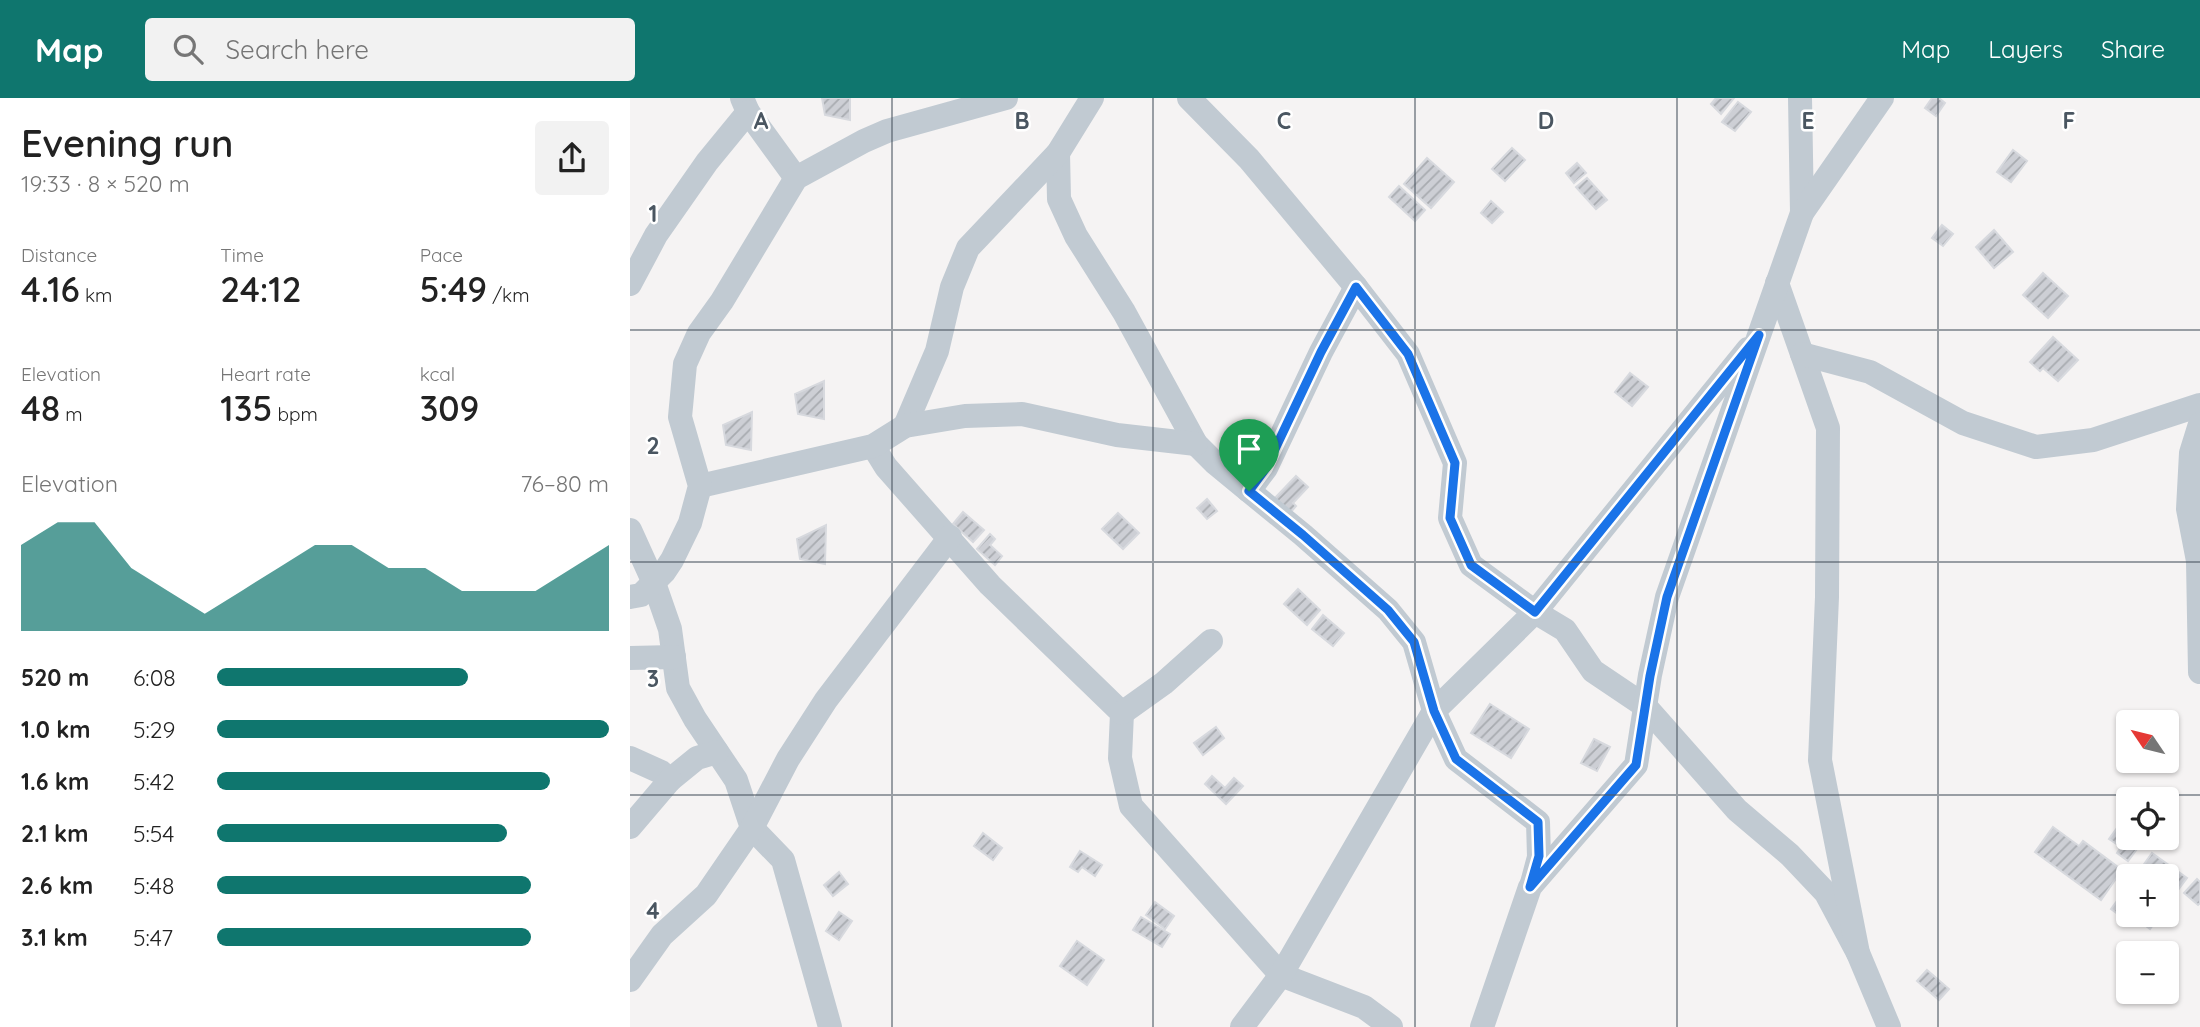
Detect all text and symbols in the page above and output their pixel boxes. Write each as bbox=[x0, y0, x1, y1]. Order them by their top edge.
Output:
search box bbox=[145, 18, 635, 81]
text: Map bbox=[35, 29, 103, 70]
icon: search bbox=[169, 30, 207, 68]
text: Search here bbox=[225, 33, 369, 66]
text: Map bbox=[1901, 34, 1950, 64]
text: Layers bbox=[1988, 34, 2063, 64]
text: Share bbox=[2101, 34, 2165, 64]
text: A bbox=[754, 106, 769, 135]
text: B bbox=[1014, 106, 1030, 135]
text: C bbox=[1277, 106, 1291, 135]
text: D bbox=[1538, 106, 1554, 135]
text: E bbox=[1801, 106, 1815, 135]
text: F bbox=[2063, 106, 2075, 135]
text: Evening run bbox=[21, 119, 234, 167]
button: share bbox=[535, 121, 609, 195]
text: 19:33 · 8 × 520 m bbox=[21, 169, 190, 198]
text: 1 bbox=[649, 199, 657, 228]
text: Distance bbox=[21, 243, 97, 267]
text: Time bbox=[220, 243, 264, 267]
text: Pace bbox=[420, 243, 463, 267]
text: 4.16 bbox=[21, 267, 80, 311]
text: 24:12 bbox=[220, 267, 301, 311]
text: 5:49 bbox=[420, 267, 487, 311]
text: km bbox=[80, 283, 112, 307]
text: /km bbox=[487, 283, 530, 307]
text: Elevation bbox=[21, 362, 101, 386]
text: Heart rate bbox=[220, 362, 311, 386]
text: kcal bbox=[420, 362, 455, 386]
text: 48 bbox=[21, 386, 60, 430]
text: 135 bbox=[220, 386, 272, 430]
text: 309 bbox=[420, 386, 479, 430]
text: m bbox=[60, 402, 82, 426]
text: bpm bbox=[272, 402, 318, 426]
pin bbox=[1219, 419, 1279, 491]
icon: arrive bbox=[1230, 430, 1268, 468]
text: 2 bbox=[646, 431, 660, 460]
text: Elevation bbox=[21, 469, 118, 498]
text: 76–80 m bbox=[520, 469, 609, 498]
text: 520 m bbox=[21, 663, 89, 692]
text: 6:08 bbox=[133, 663, 176, 692]
text: 3 bbox=[647, 664, 659, 693]
north arrow bbox=[2116, 710, 2179, 774]
map controls bbox=[2116, 710, 2179, 1004]
text: 1.0 km bbox=[21, 715, 91, 744]
text: 5:29 bbox=[133, 715, 175, 744]
text: 1.6 km bbox=[21, 767, 89, 796]
text: 5:42 bbox=[133, 767, 175, 796]
button: locate bbox=[2116, 787, 2179, 850]
text: 2.1 km bbox=[21, 819, 88, 848]
text: 5:54 bbox=[133, 819, 175, 848]
button: + bbox=[2116, 864, 2179, 927]
text: 2.6 km bbox=[21, 871, 93, 900]
text: 5:48 bbox=[133, 871, 174, 900]
text: 4 bbox=[646, 896, 660, 925]
text: 3.1 km bbox=[21, 923, 88, 952]
text: 5:47 bbox=[133, 923, 173, 952]
button: − bbox=[2116, 941, 2179, 1004]

